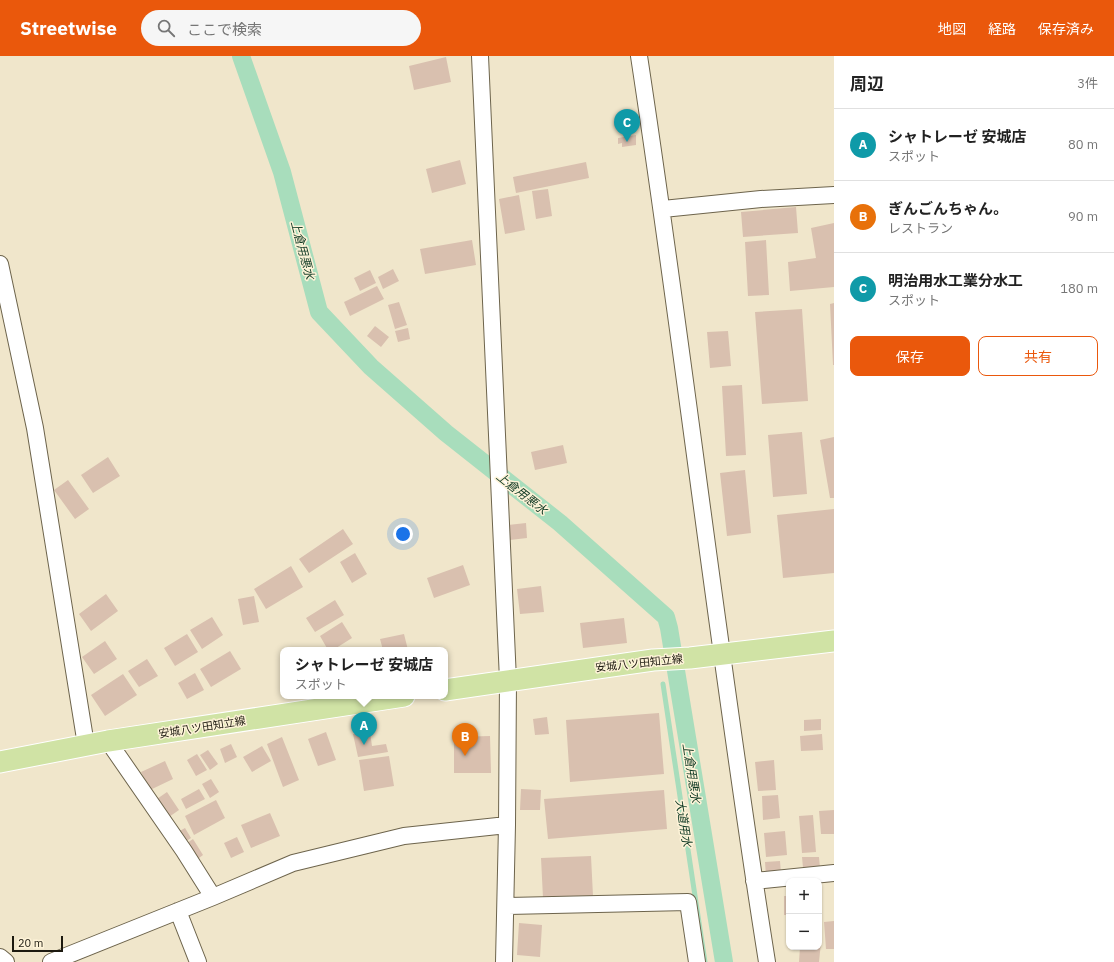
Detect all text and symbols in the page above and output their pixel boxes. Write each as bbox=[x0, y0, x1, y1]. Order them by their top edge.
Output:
search box bbox=[141, 10, 421, 46]
text: Streetwise bbox=[20, 16, 117, 40]
icon: search bbox=[155, 17, 177, 39]
text: ここで検索 bbox=[187, 20, 262, 39]
text: 地図 bbox=[938, 20, 966, 38]
text: 経路 bbox=[988, 20, 1016, 38]
text: 保存済み bbox=[1038, 20, 1094, 38]
text: 周辺 bbox=[850, 73, 884, 95]
text: 3件 bbox=[1077, 75, 1098, 92]
pin: C bbox=[614, 109, 640, 142]
text: シャトレーゼ 安城店 bbox=[888, 127, 1027, 146]
text: A bbox=[859, 136, 867, 153]
text: 80 m bbox=[1068, 136, 1098, 153]
text: スポット bbox=[888, 148, 940, 165]
text: ぎんごんちゃん。 bbox=[888, 199, 1008, 218]
text: B bbox=[859, 208, 867, 225]
text: 90 m bbox=[1068, 208, 1098, 225]
water label: 上倉用悪水 bbox=[288, 219, 319, 283]
text: レストラン bbox=[888, 220, 953, 237]
text: 明治用水工業分水工 bbox=[888, 271, 1023, 290]
text: C bbox=[859, 280, 867, 297]
text: 180 m bbox=[1060, 280, 1098, 297]
text: スポット bbox=[888, 292, 940, 309]
button: 保存 bbox=[850, 336, 970, 376]
button: 共有 bbox=[978, 336, 1098, 376]
water label: 上倉用悪水 bbox=[494, 469, 552, 519]
your location bbox=[393, 524, 413, 544]
popup bbox=[280, 647, 448, 699]
street label: 安城八ツ田知立線 bbox=[595, 651, 683, 675]
text: シャトレーゼ 安城店 bbox=[295, 655, 433, 674]
text: スポット bbox=[295, 676, 347, 693]
pin: A bbox=[351, 712, 377, 745]
street label: 安城八ツ田知立線 bbox=[157, 713, 247, 741]
pin: B bbox=[452, 723, 478, 756]
water label: 上倉用悪水 bbox=[680, 742, 704, 806]
water label: 大道用水 bbox=[673, 798, 695, 850]
map controls bbox=[786, 878, 822, 950]
button: + bbox=[786, 878, 822, 914]
button: − bbox=[786, 914, 822, 950]
scale bar bbox=[12, 934, 63, 953]
text: 20 m bbox=[18, 936, 43, 950]

